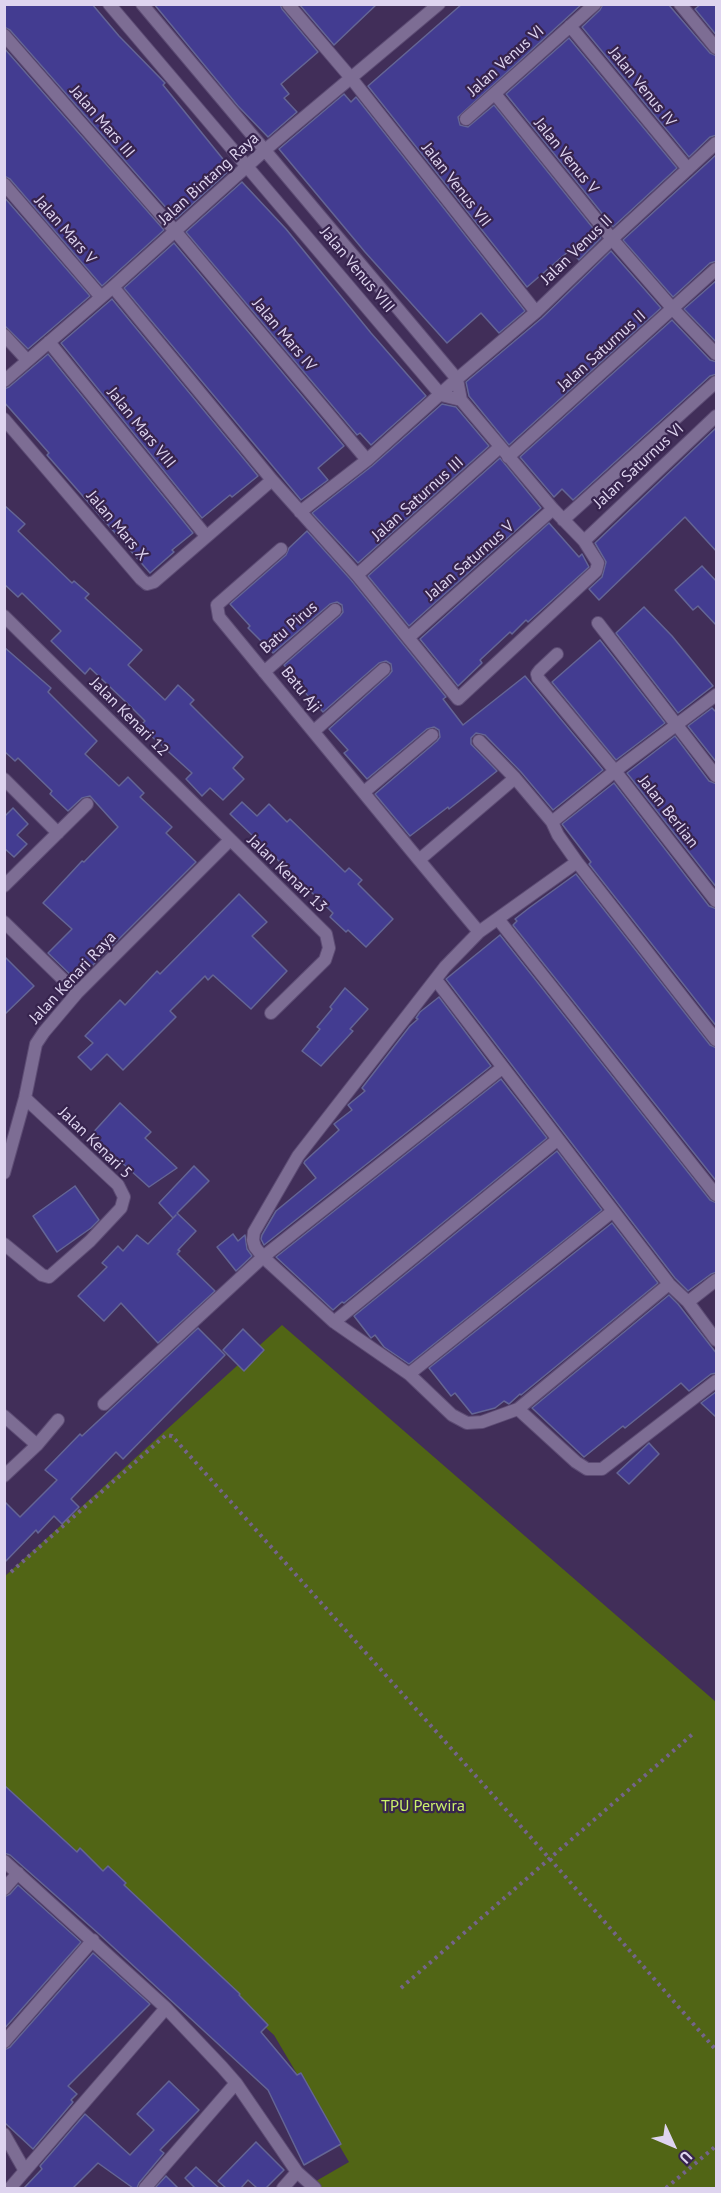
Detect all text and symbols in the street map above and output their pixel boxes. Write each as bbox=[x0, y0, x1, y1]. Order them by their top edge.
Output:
street label: Jalan Venus VI bbox=[464, 22, 548, 100]
street label: Jalan Venus IV bbox=[604, 43, 680, 131]
street label: Jalan Mars III bbox=[65, 82, 139, 162]
street label: Jalan Venus V bbox=[530, 114, 602, 198]
street label: Jalan Bintang Raya bbox=[155, 129, 263, 229]
street label: Jalan Venus VII bbox=[417, 139, 495, 231]
street label: Jalan Mars V bbox=[30, 192, 100, 268]
street label: Jalan Venus II bbox=[537, 211, 617, 289]
street label: Jalan Venus VIII bbox=[316, 223, 398, 317]
street label: Jalan Mars IV bbox=[248, 295, 320, 375]
street label: Jalan Saturnus II bbox=[554, 306, 650, 396]
street label: Jalan Mars VIII bbox=[103, 384, 179, 472]
street label: Jalan Saturnus VI bbox=[590, 419, 688, 513]
street label: Jalan Saturnus III bbox=[368, 453, 468, 545]
street label: Jalan Mars X bbox=[82, 487, 152, 565]
street label: Jalan Saturnus V bbox=[422, 517, 518, 605]
street label: Batu Pirus bbox=[256, 598, 322, 658]
street label: Batu Aji bbox=[277, 663, 325, 717]
street label: Jalan Kenari 12 bbox=[86, 674, 172, 760]
street label: Jalan Berlian bbox=[634, 772, 702, 852]
street label: Jalan Kenari 13 bbox=[243, 831, 331, 917]
street label: Jalan Kenari Raya bbox=[25, 928, 121, 1028]
street label: Jalan Kenari 5 bbox=[54, 1103, 136, 1183]
park label: TPU Perwira bbox=[381, 1796, 465, 1816]
north arrow bbox=[643, 2115, 703, 2175]
text: U bbox=[675, 2147, 697, 2168]

